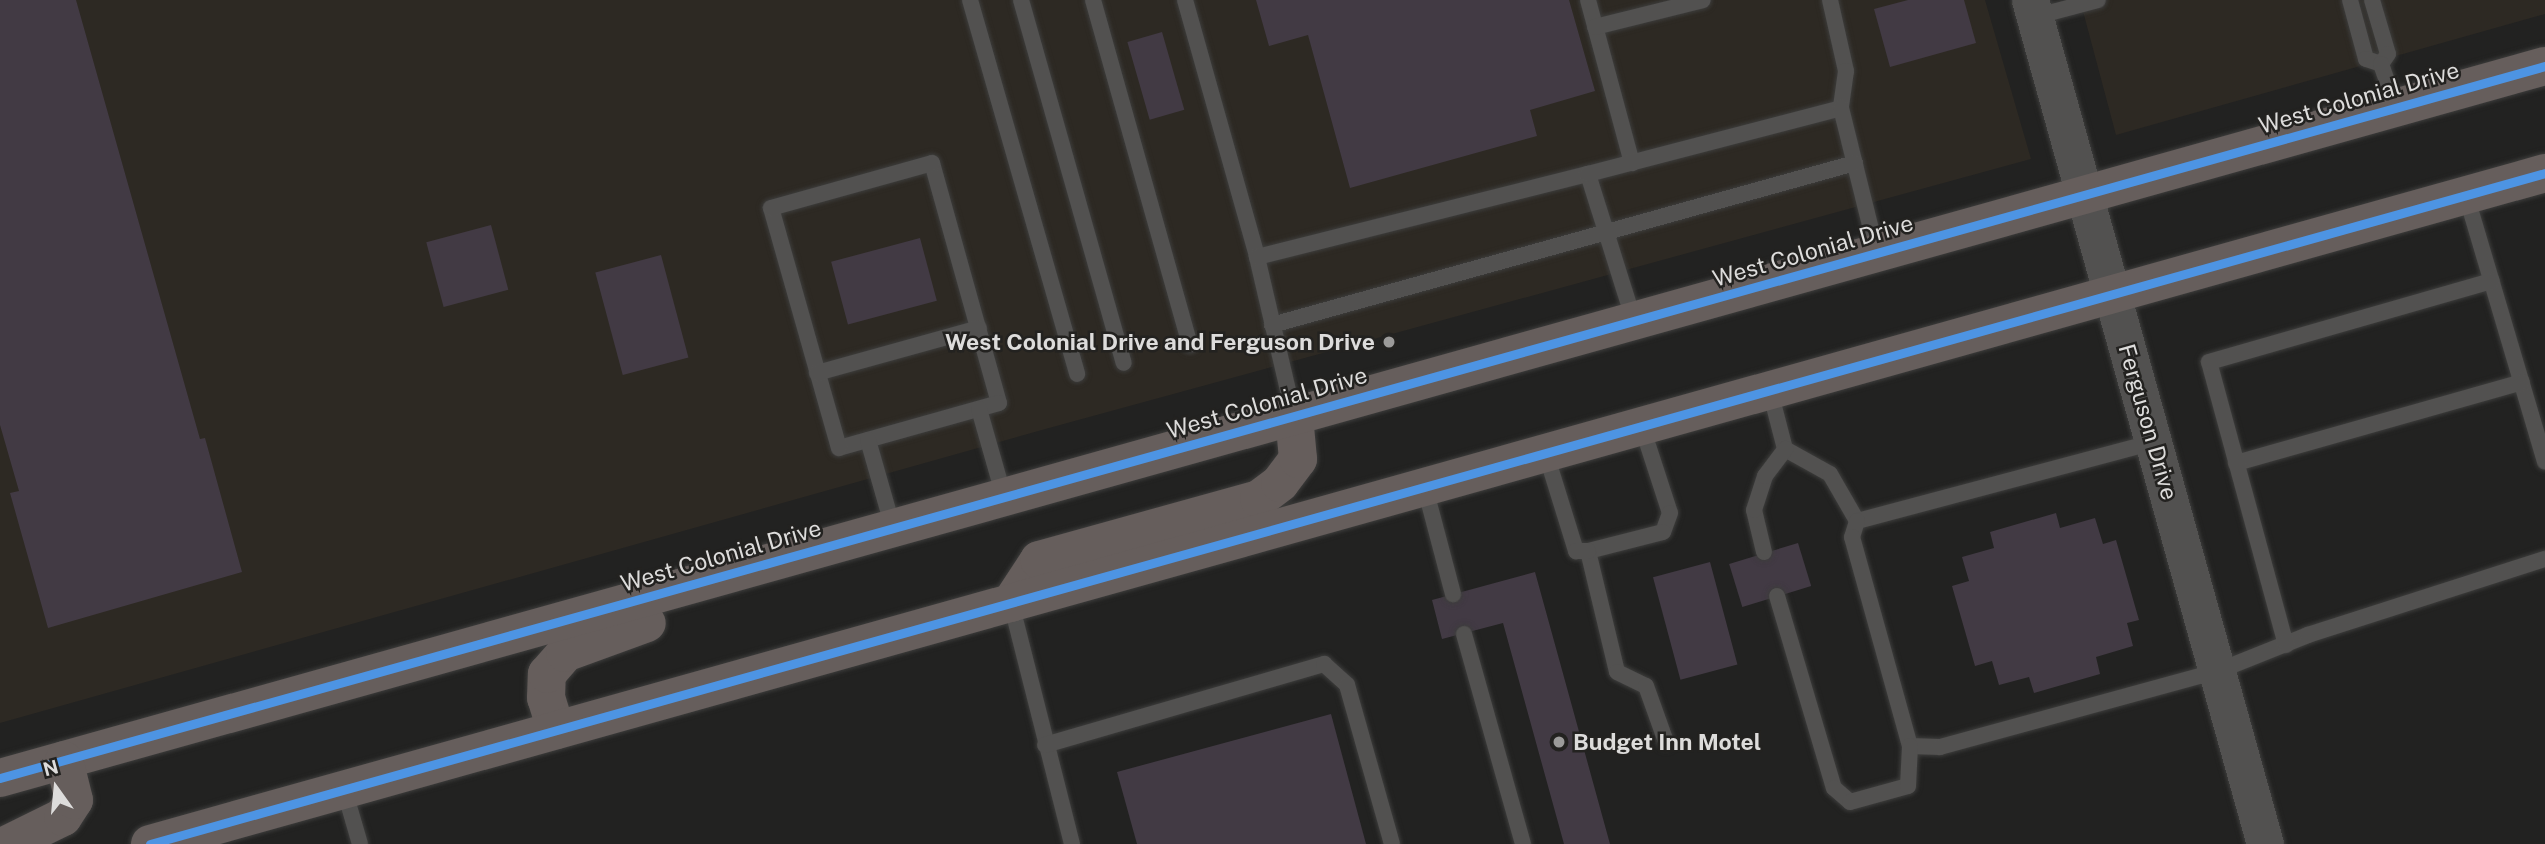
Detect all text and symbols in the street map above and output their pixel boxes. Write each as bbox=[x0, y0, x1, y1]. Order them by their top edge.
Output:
street label: West Colonial Drive bbox=[2256, 56, 2462, 140]
street label: West Colonial Drive bbox=[1710, 209, 1916, 293]
place label: West Colonial Drive and Ferguson Drive bbox=[945, 328, 1375, 356]
marker: West Colonial Drive and Ferguson Drive bbox=[1381, 334, 1397, 350]
street label: Ferguson Drive bbox=[2113, 341, 2183, 503]
street label: West Colonial Drive bbox=[1164, 361, 1370, 445]
street label: West Colonial Drive bbox=[618, 514, 824, 598]
place label: Budget Inn Motel bbox=[1573, 728, 1761, 756]
marker: Budget Inn Motel bbox=[1551, 734, 1567, 750]
north arrow bbox=[21, 753, 91, 823]
text: N bbox=[41, 755, 61, 780]

